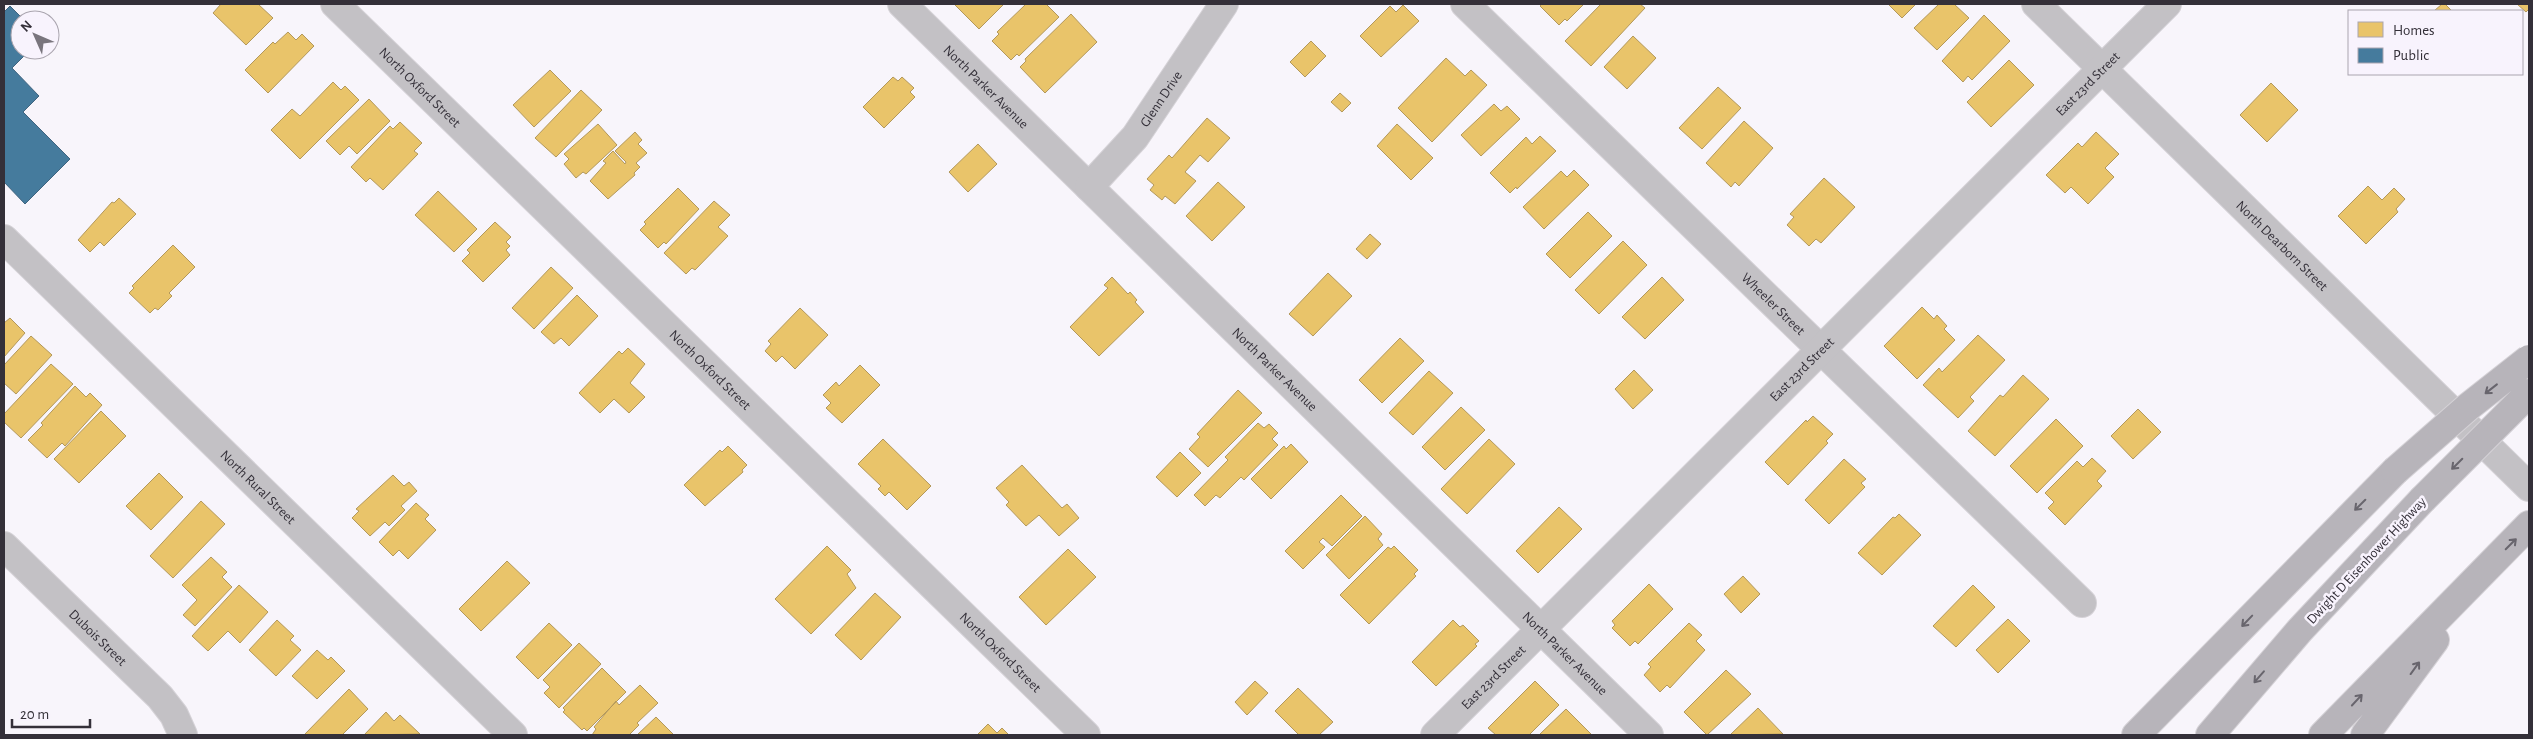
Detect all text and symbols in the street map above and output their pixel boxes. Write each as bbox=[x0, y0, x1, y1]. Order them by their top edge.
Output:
north arrow bbox=[10, 10, 60, 60]
legend bbox=[2348, 10, 2523, 75]
text: N bbox=[18, 18, 35, 35]
text: Homes bbox=[2393, 23, 2435, 38]
street label: North Parker Avenue bbox=[940, 43, 1031, 132]
street label: North Oxford Street bbox=[376, 45, 463, 131]
text: Public bbox=[2393, 48, 2429, 63]
street label: East 23rd Street bbox=[2053, 49, 2123, 119]
street label: Glenn Drive bbox=[1138, 69, 1185, 130]
street label: North Dearborn Street bbox=[2233, 198, 2331, 294]
street label: Wheeler Street bbox=[1738, 271, 1808, 338]
street label: North Parker Avenue bbox=[1229, 325, 1320, 414]
street label: North Oxford Street bbox=[666, 328, 754, 413]
street label: East 23rd Street bbox=[1768, 335, 1837, 404]
one-way arrow bbox=[2484, 384, 2498, 394]
street label: North Rural Street bbox=[217, 448, 298, 527]
one-way arrow bbox=[2451, 458, 2463, 470]
street label: Dwight D Eisenhower Highway bbox=[2304, 495, 2429, 627]
one-way arrow bbox=[2354, 499, 2367, 511]
one-way arrow bbox=[2505, 537, 2517, 550]
street label: Dubois Street bbox=[66, 607, 129, 669]
street label: North Parker Avenue bbox=[1519, 609, 1610, 698]
street label: North Oxford Street bbox=[957, 610, 1044, 696]
one-way arrow bbox=[2240, 615, 2253, 627]
street label: East 23rd Street bbox=[1459, 643, 1529, 712]
one-way arrow bbox=[2409, 662, 2420, 675]
one-way arrow bbox=[2253, 670, 2264, 683]
one-way arrow bbox=[2351, 693, 2363, 706]
scale bar bbox=[12, 696, 90, 728]
text: 20 m bbox=[20, 707, 49, 722]

